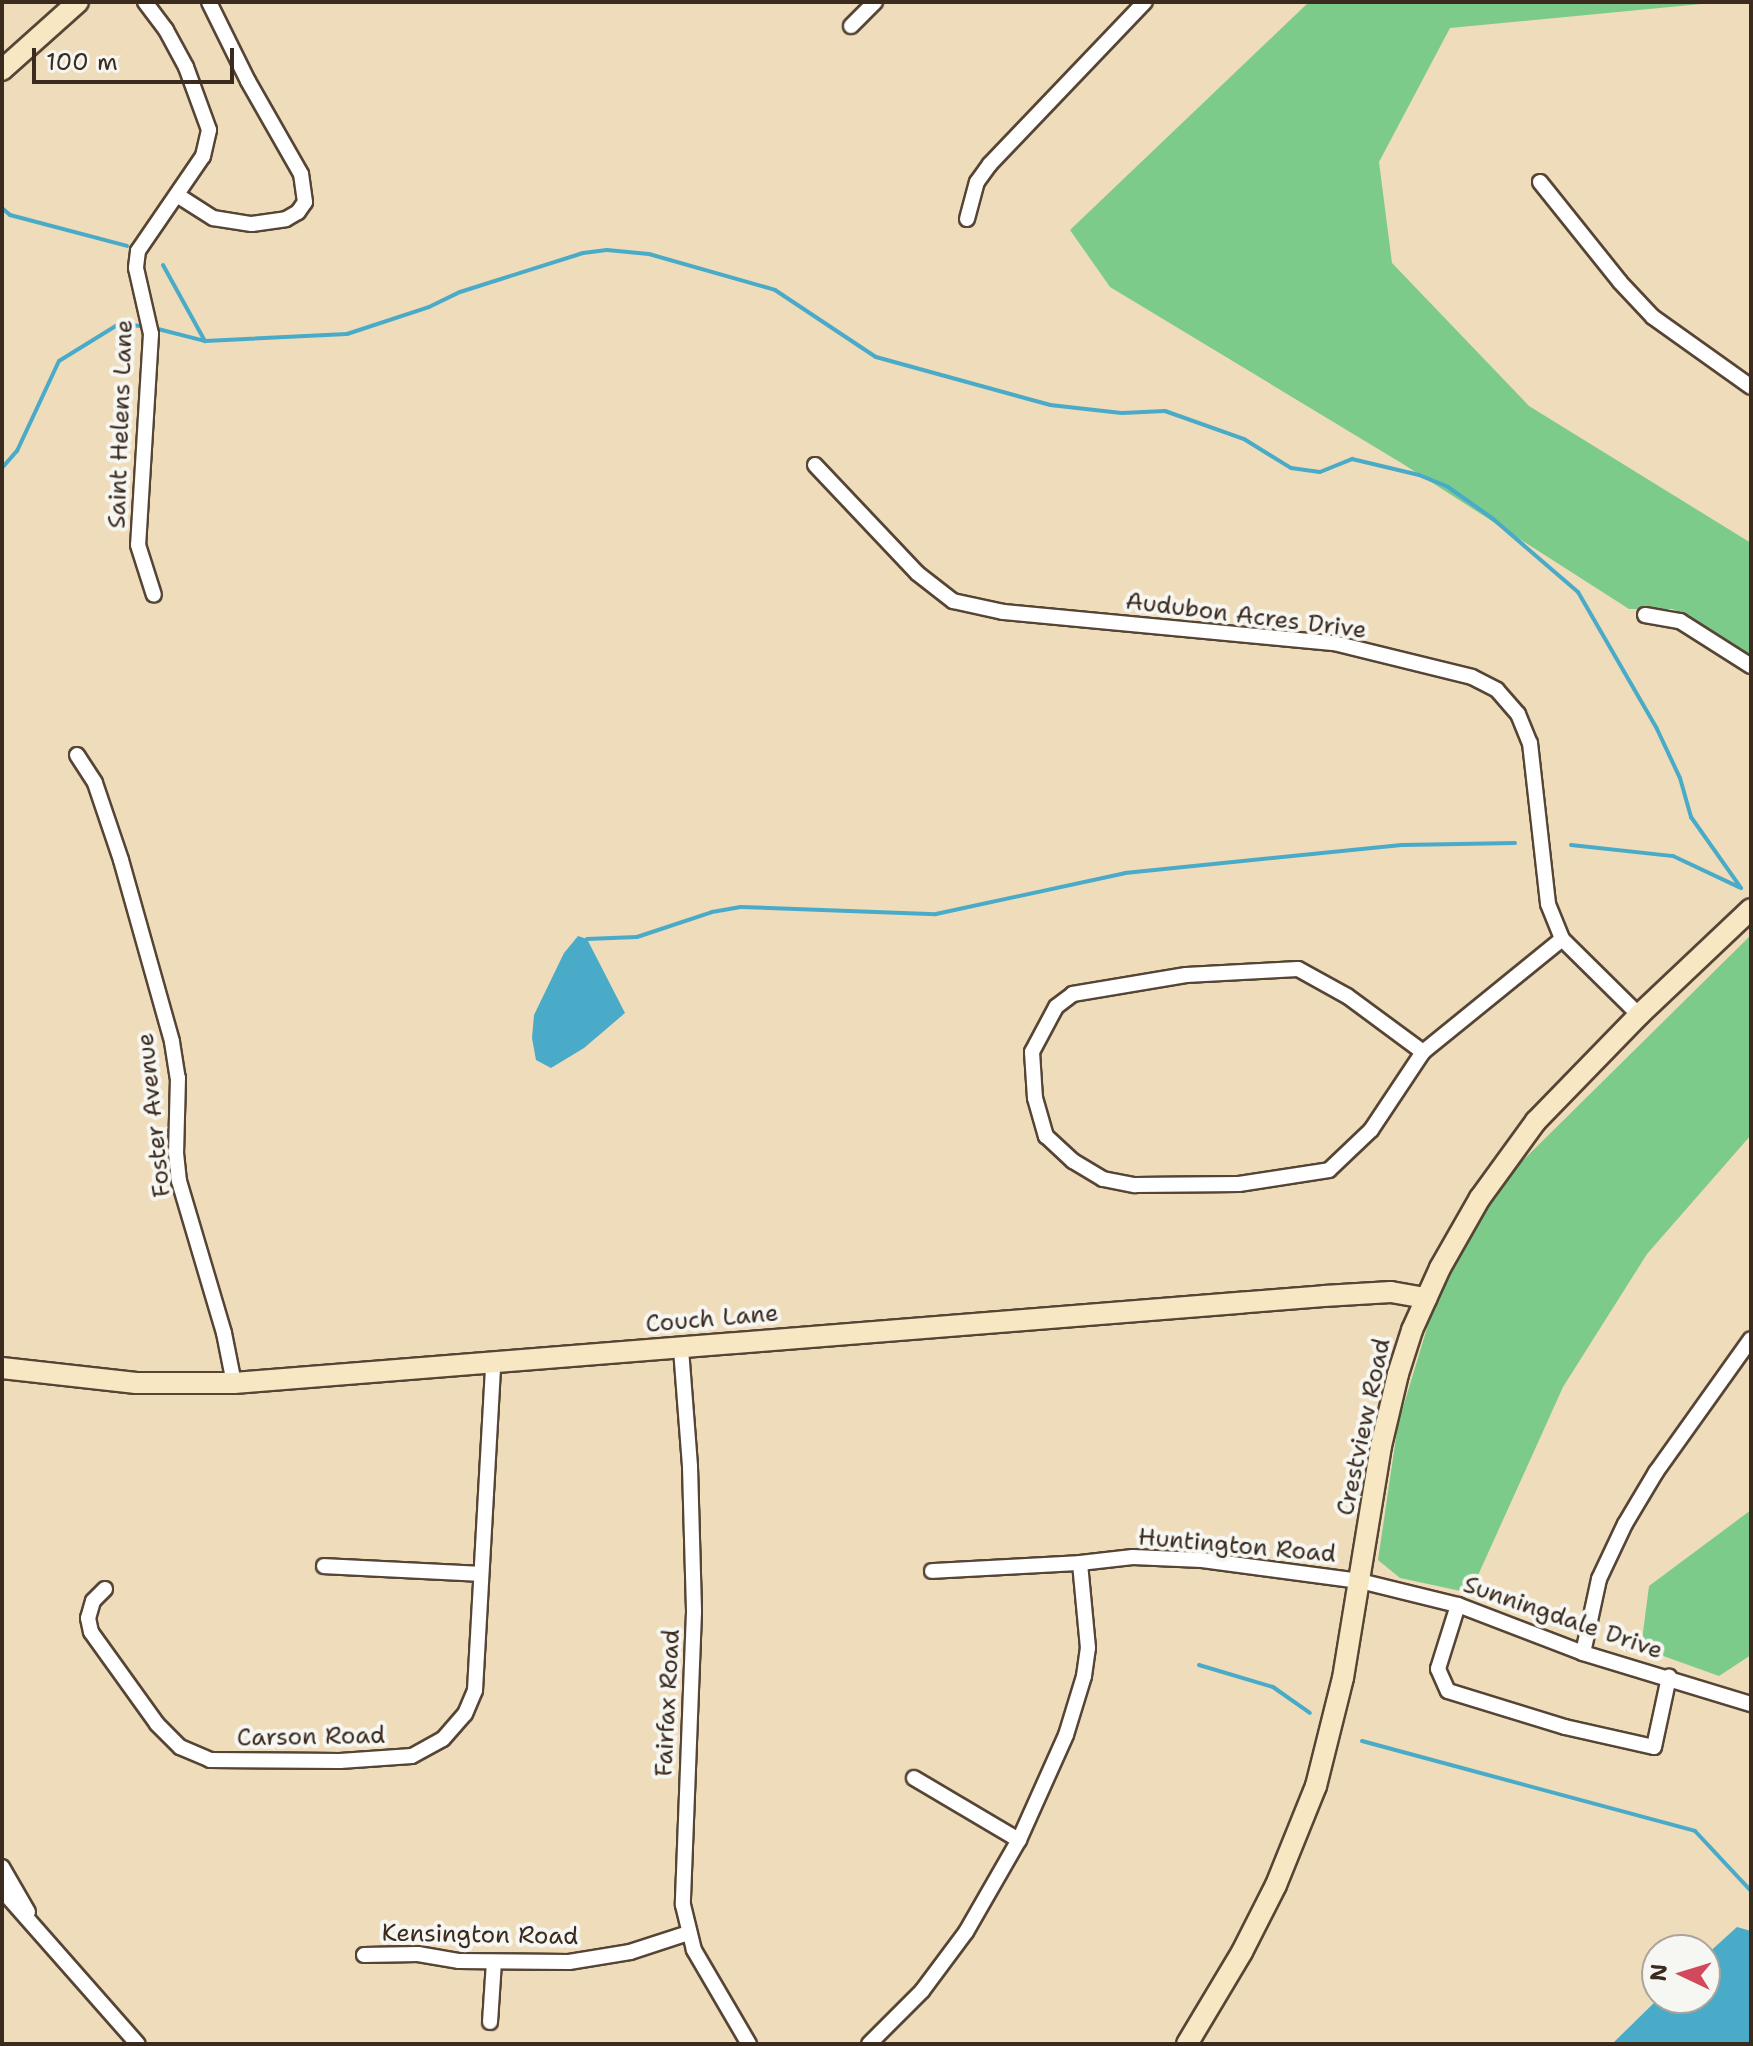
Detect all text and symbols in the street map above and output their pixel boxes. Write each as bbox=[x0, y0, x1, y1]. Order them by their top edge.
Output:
scale bar bbox=[36, 32, 238, 82]
text: 100 m bbox=[46, 46, 118, 78]
street label: Saint Helens Lane bbox=[103, 319, 139, 529]
street label: Audubon Acres Drive bbox=[1124, 587, 1368, 645]
street label: Foster Avenue bbox=[131, 1031, 177, 1199]
street label: Couch Lane bbox=[644, 1299, 780, 1339]
street label: Crestview Road bbox=[1331, 1336, 1397, 1518]
street label: Huntington Road bbox=[1137, 1523, 1337, 1569]
street label: Sunningdale Drive bbox=[1460, 1570, 1666, 1666]
street label: Fairfax Road bbox=[650, 1629, 686, 1777]
street label: Carson Road bbox=[237, 1721, 385, 1753]
street label: Kensington Road bbox=[381, 1919, 579, 1951]
north arrow bbox=[1641, 1934, 1721, 2014]
text: N bbox=[1643, 1963, 1674, 1982]

